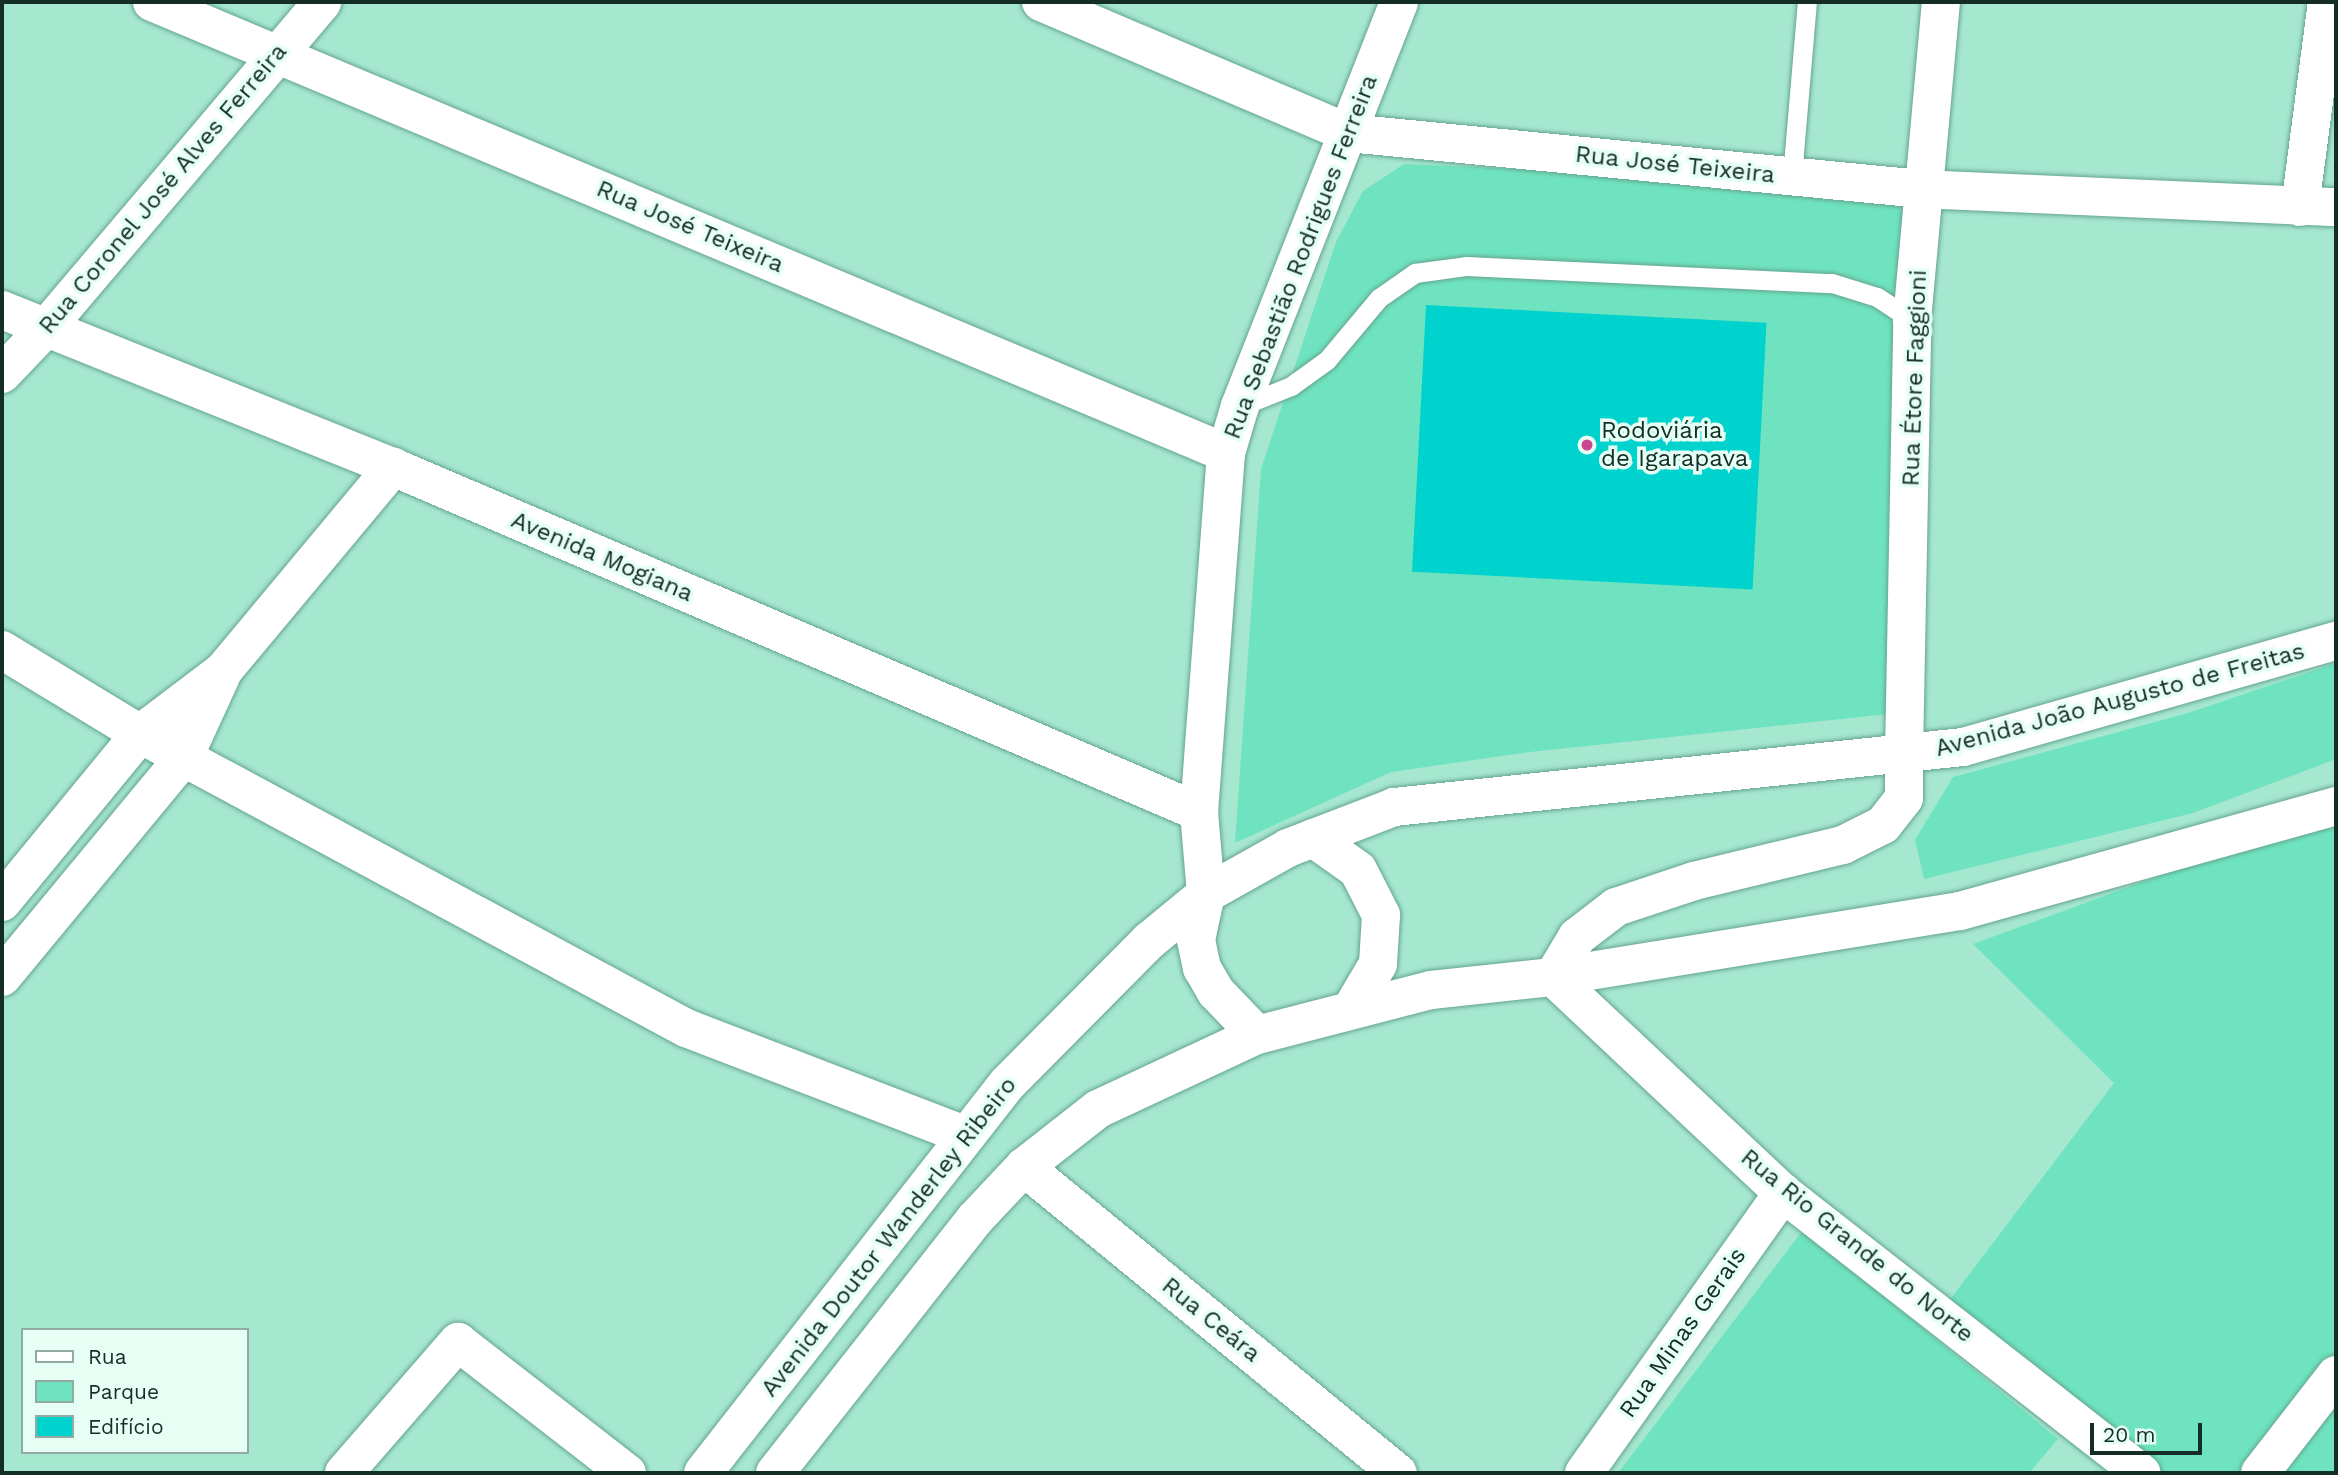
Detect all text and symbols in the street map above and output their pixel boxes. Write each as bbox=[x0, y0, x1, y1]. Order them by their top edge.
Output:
street label: Rua Coronel José Alves Ferreira bbox=[32, 37, 294, 341]
street label: Rua Sebastião Rodrigues Ferreira bbox=[1218, 71, 1384, 443]
street label: Rua José Teixeira bbox=[1573, 140, 1777, 190]
street label: Rua José Teixeira bbox=[591, 174, 789, 280]
street label: Rua Étore Faggioni bbox=[1897, 269, 1933, 487]
place label: Rodoviária de Igarapava bbox=[1601, 417, 1748, 473]
marker: Rodoviária de Igarapava bbox=[1579, 437, 1595, 453]
street label: Avenida Mogiana bbox=[506, 506, 698, 608]
street label: Avenida João Augusto de Freitas bbox=[1931, 636, 2309, 764]
street label: Avenida Doutor Wanderley Ribeiro bbox=[754, 1070, 1024, 1404]
street label: Rua Rio Grande do Norte bbox=[1735, 1143, 1979, 1349]
street label: Rua Minas Gerais bbox=[1613, 1242, 1753, 1424]
street label: Rua Ceára bbox=[1156, 1271, 1266, 1369]
legend bbox=[21, 1328, 248, 1454]
text: Rua bbox=[88, 1344, 127, 1369]
text: Parque bbox=[88, 1379, 159, 1404]
scale bar bbox=[2093, 1408, 2205, 1452]
text: Edifício bbox=[88, 1414, 164, 1439]
text: 20 m bbox=[2103, 1422, 2155, 1447]

